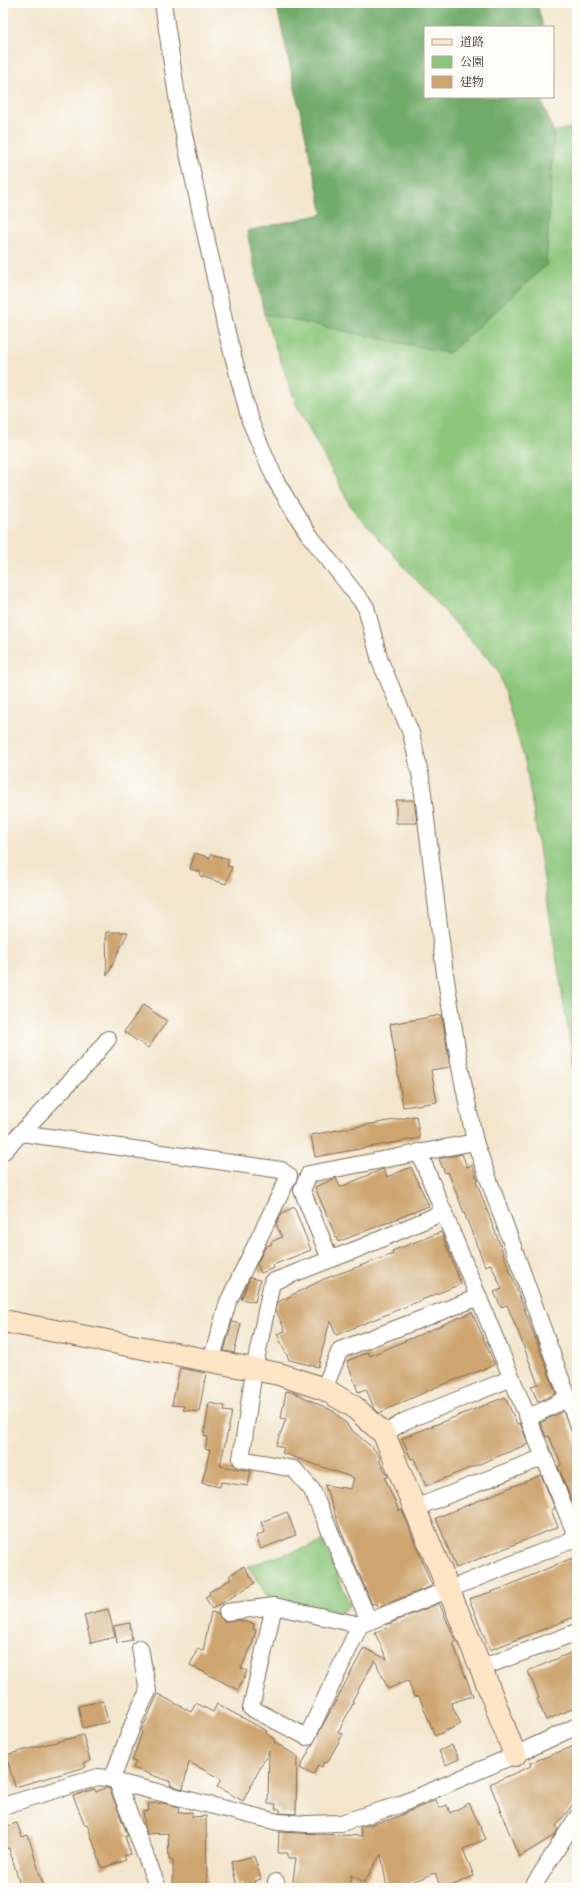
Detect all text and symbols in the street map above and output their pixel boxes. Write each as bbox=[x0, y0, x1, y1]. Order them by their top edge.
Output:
legend bbox=[424, 26, 554, 98]
text: 道路 bbox=[460, 35, 484, 51]
text: 公園 bbox=[460, 55, 484, 71]
text: 建物 bbox=[460, 75, 484, 91]

